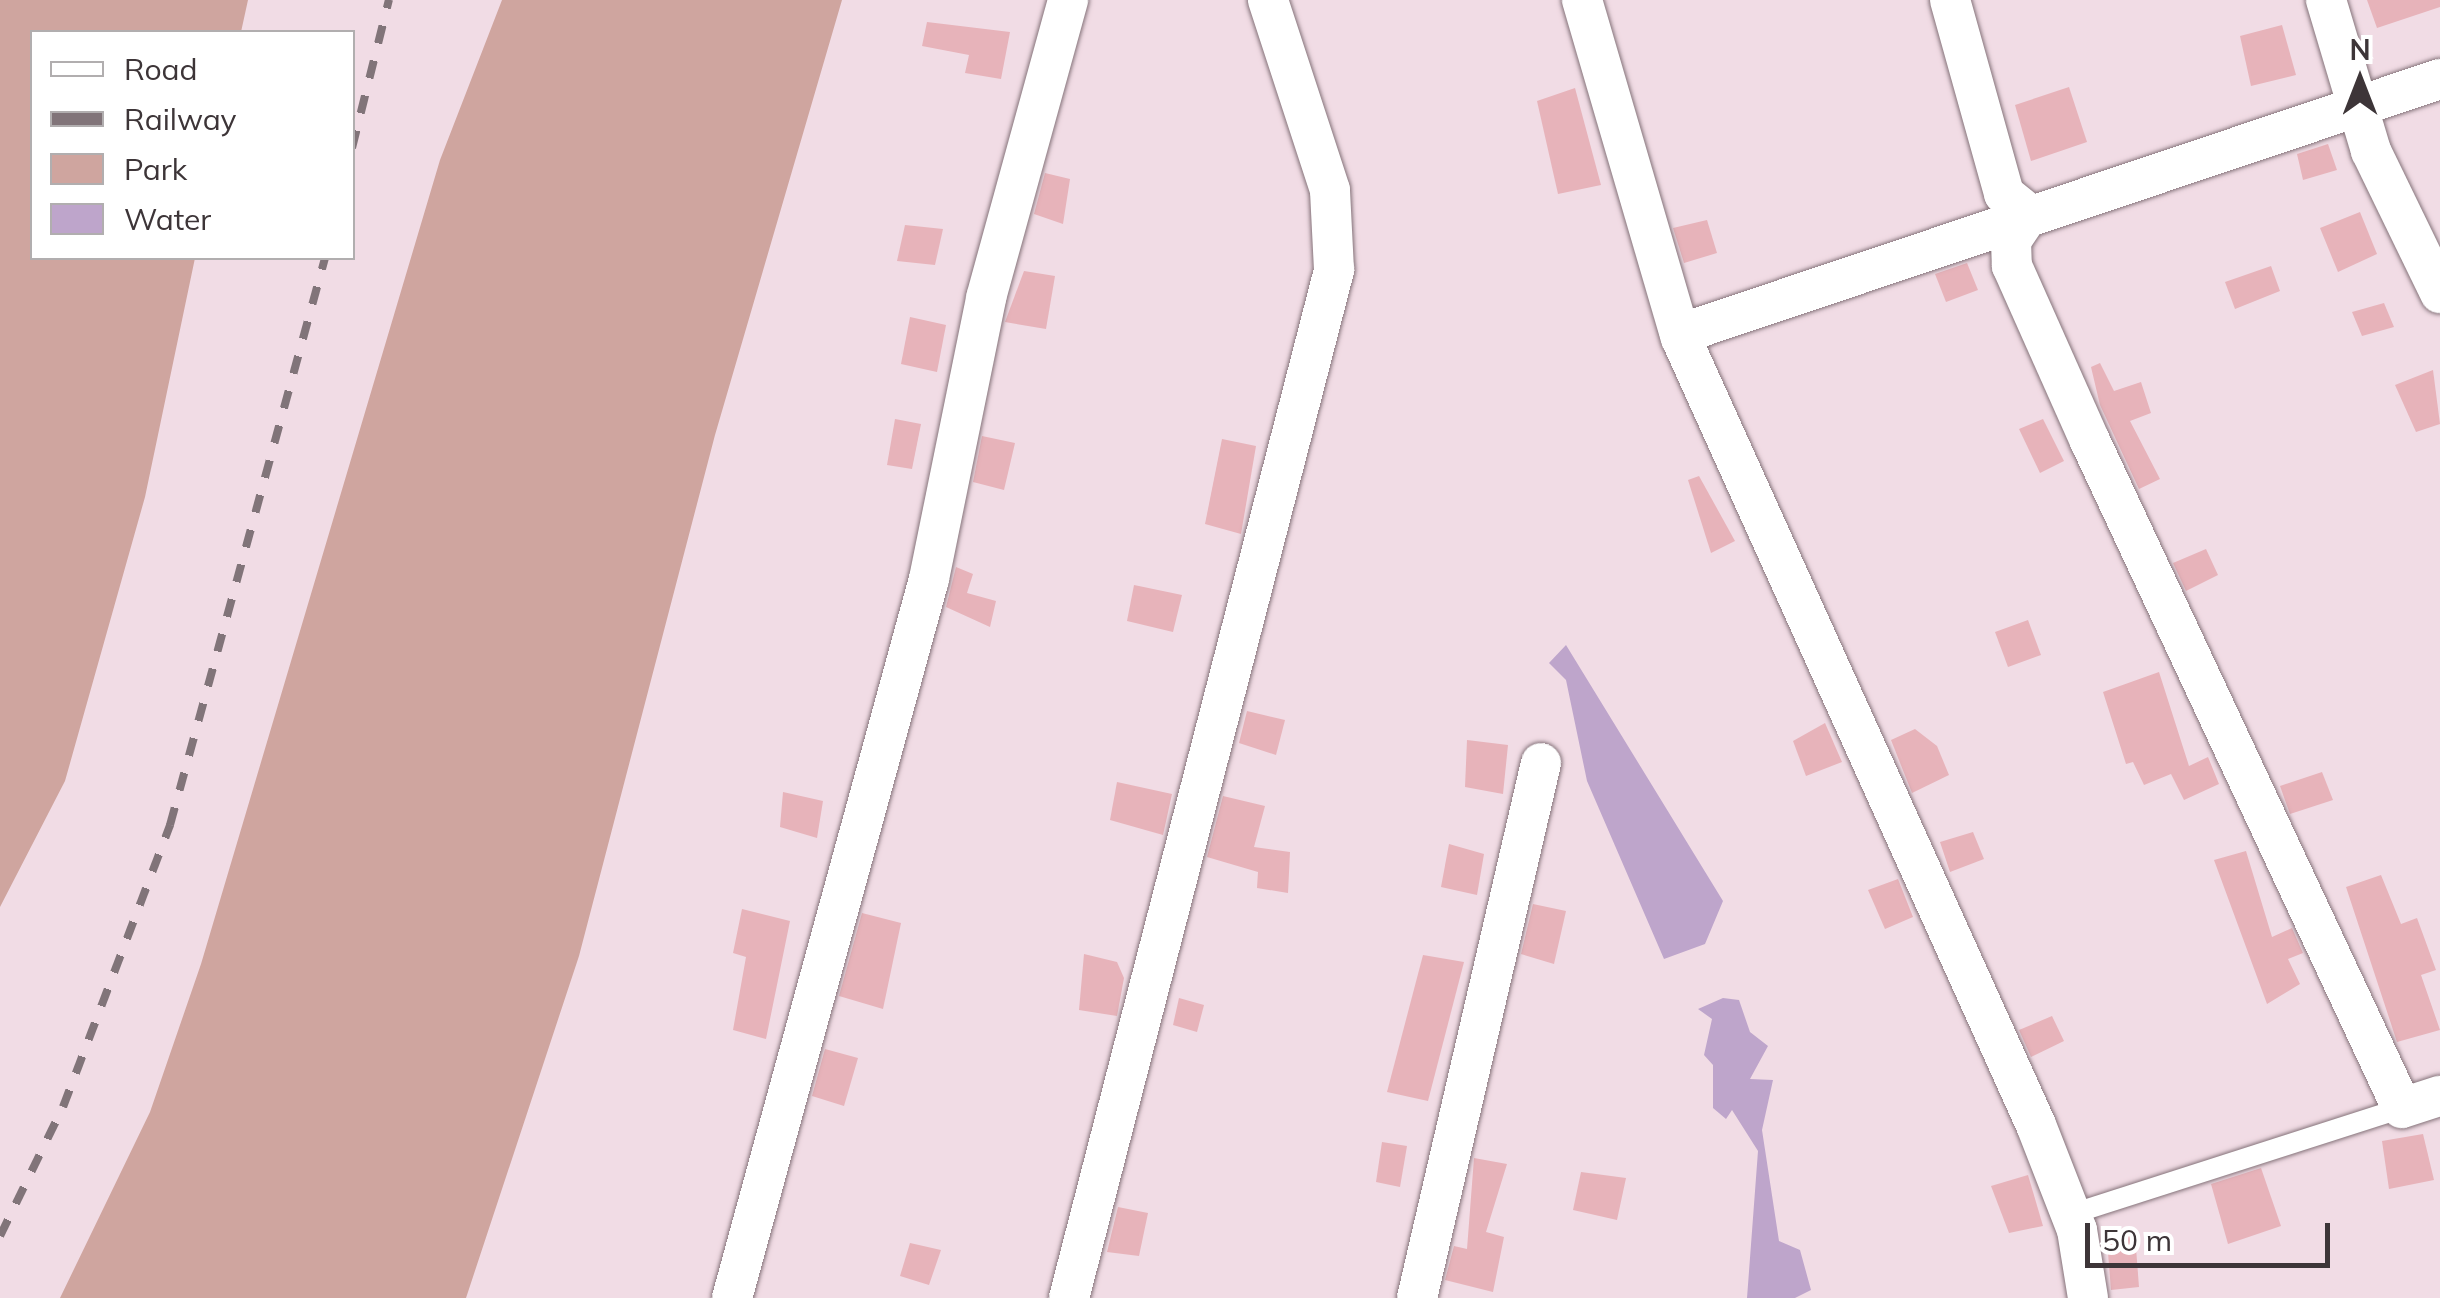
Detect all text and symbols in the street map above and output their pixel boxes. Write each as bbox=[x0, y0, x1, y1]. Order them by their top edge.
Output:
legend bbox=[30, 30, 355, 260]
north arrow bbox=[2310, 30, 2410, 130]
text: N bbox=[2349, 32, 2371, 67]
text: Road bbox=[124, 50, 198, 88]
text: Railway bbox=[124, 100, 237, 138]
text: Park bbox=[124, 150, 187, 188]
text: Water bbox=[124, 200, 211, 238]
scale bar bbox=[2090, 1203, 2335, 1265]
text: 50 m bbox=[2102, 1221, 2172, 1259]

